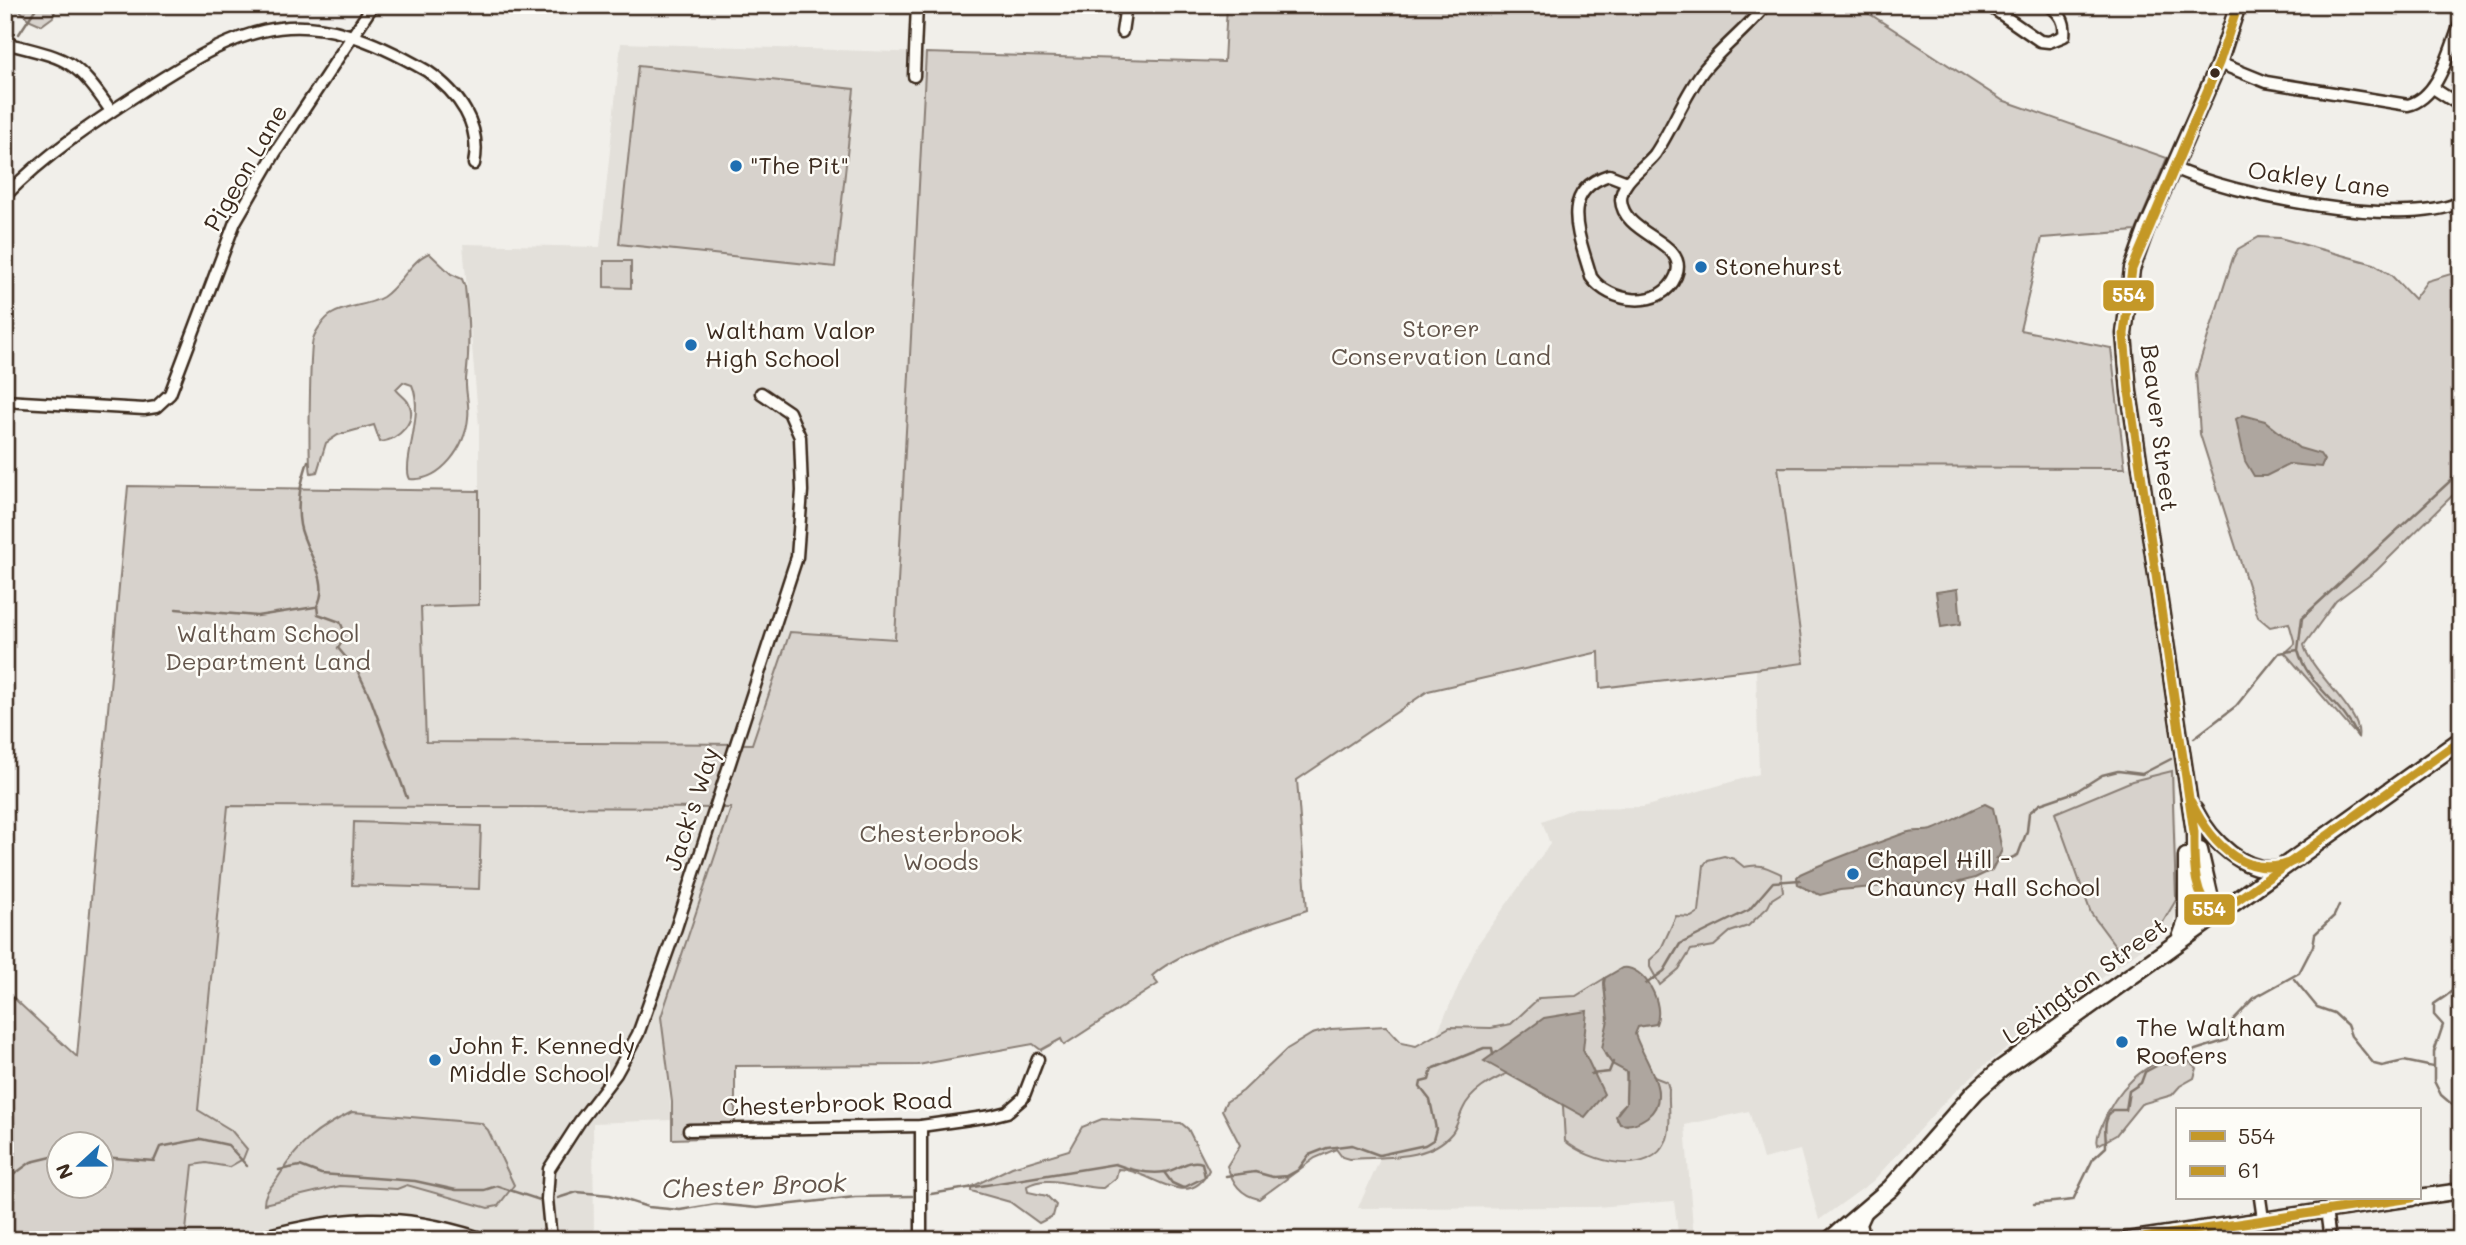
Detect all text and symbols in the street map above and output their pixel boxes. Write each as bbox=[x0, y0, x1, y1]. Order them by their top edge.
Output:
unlabelled marker bbox=[2208, 66, 2222, 80]
street label: Pigeon Lane bbox=[196, 98, 294, 236]
place label: "The Pit" bbox=[750, 149, 849, 180]
street label: Oakley Lane bbox=[2246, 153, 2392, 204]
marker: "The Pit" bbox=[728, 158, 744, 174]
place label: Stonehurst bbox=[1715, 250, 1842, 281]
marker: Stonehurst bbox=[1693, 259, 1709, 275]
line badge: 554 bbox=[2102, 279, 2155, 312]
text: 554 bbox=[2112, 282, 2146, 307]
park label: Storer Conservation Land bbox=[1331, 312, 1551, 371]
place label: Waltham Valor High School bbox=[705, 314, 876, 373]
marker: Waltham Valor High School bbox=[683, 337, 699, 353]
street label: Beaver Street bbox=[2135, 342, 2186, 513]
park label: Waltham School Department Land bbox=[165, 617, 371, 676]
street label: Jack's Way bbox=[656, 743, 725, 874]
park label: Chesterbrook Woods bbox=[859, 817, 1023, 876]
place label: Chapel Hill - Chauncy Hall School bbox=[1867, 843, 2101, 902]
marker: Chapel Hill - Chauncy Hall School bbox=[1845, 866, 1861, 882]
line badge: 554 bbox=[2183, 893, 2236, 926]
text: 554 bbox=[2192, 896, 2226, 921]
street label: Lexington Street bbox=[1996, 910, 2173, 1050]
place label: The Waltham Roofers bbox=[2136, 1011, 2286, 1070]
place label: John F. Kennedy Middle School bbox=[449, 1029, 635, 1088]
marker: The Waltham Roofers bbox=[2114, 1034, 2130, 1050]
marker: John F. Kennedy Middle School bbox=[427, 1052, 443, 1068]
street label: Chesterbrook Road bbox=[721, 1083, 953, 1122]
legend bbox=[2176, 1108, 2420, 1200]
text: 554 bbox=[2238, 1122, 2275, 1149]
north arrow bbox=[46, 1130, 116, 1200]
text: 61 bbox=[2238, 1156, 2260, 1183]
text: N bbox=[49, 1160, 78, 1183]
water label: Chester Brook bbox=[661, 1165, 848, 1205]

